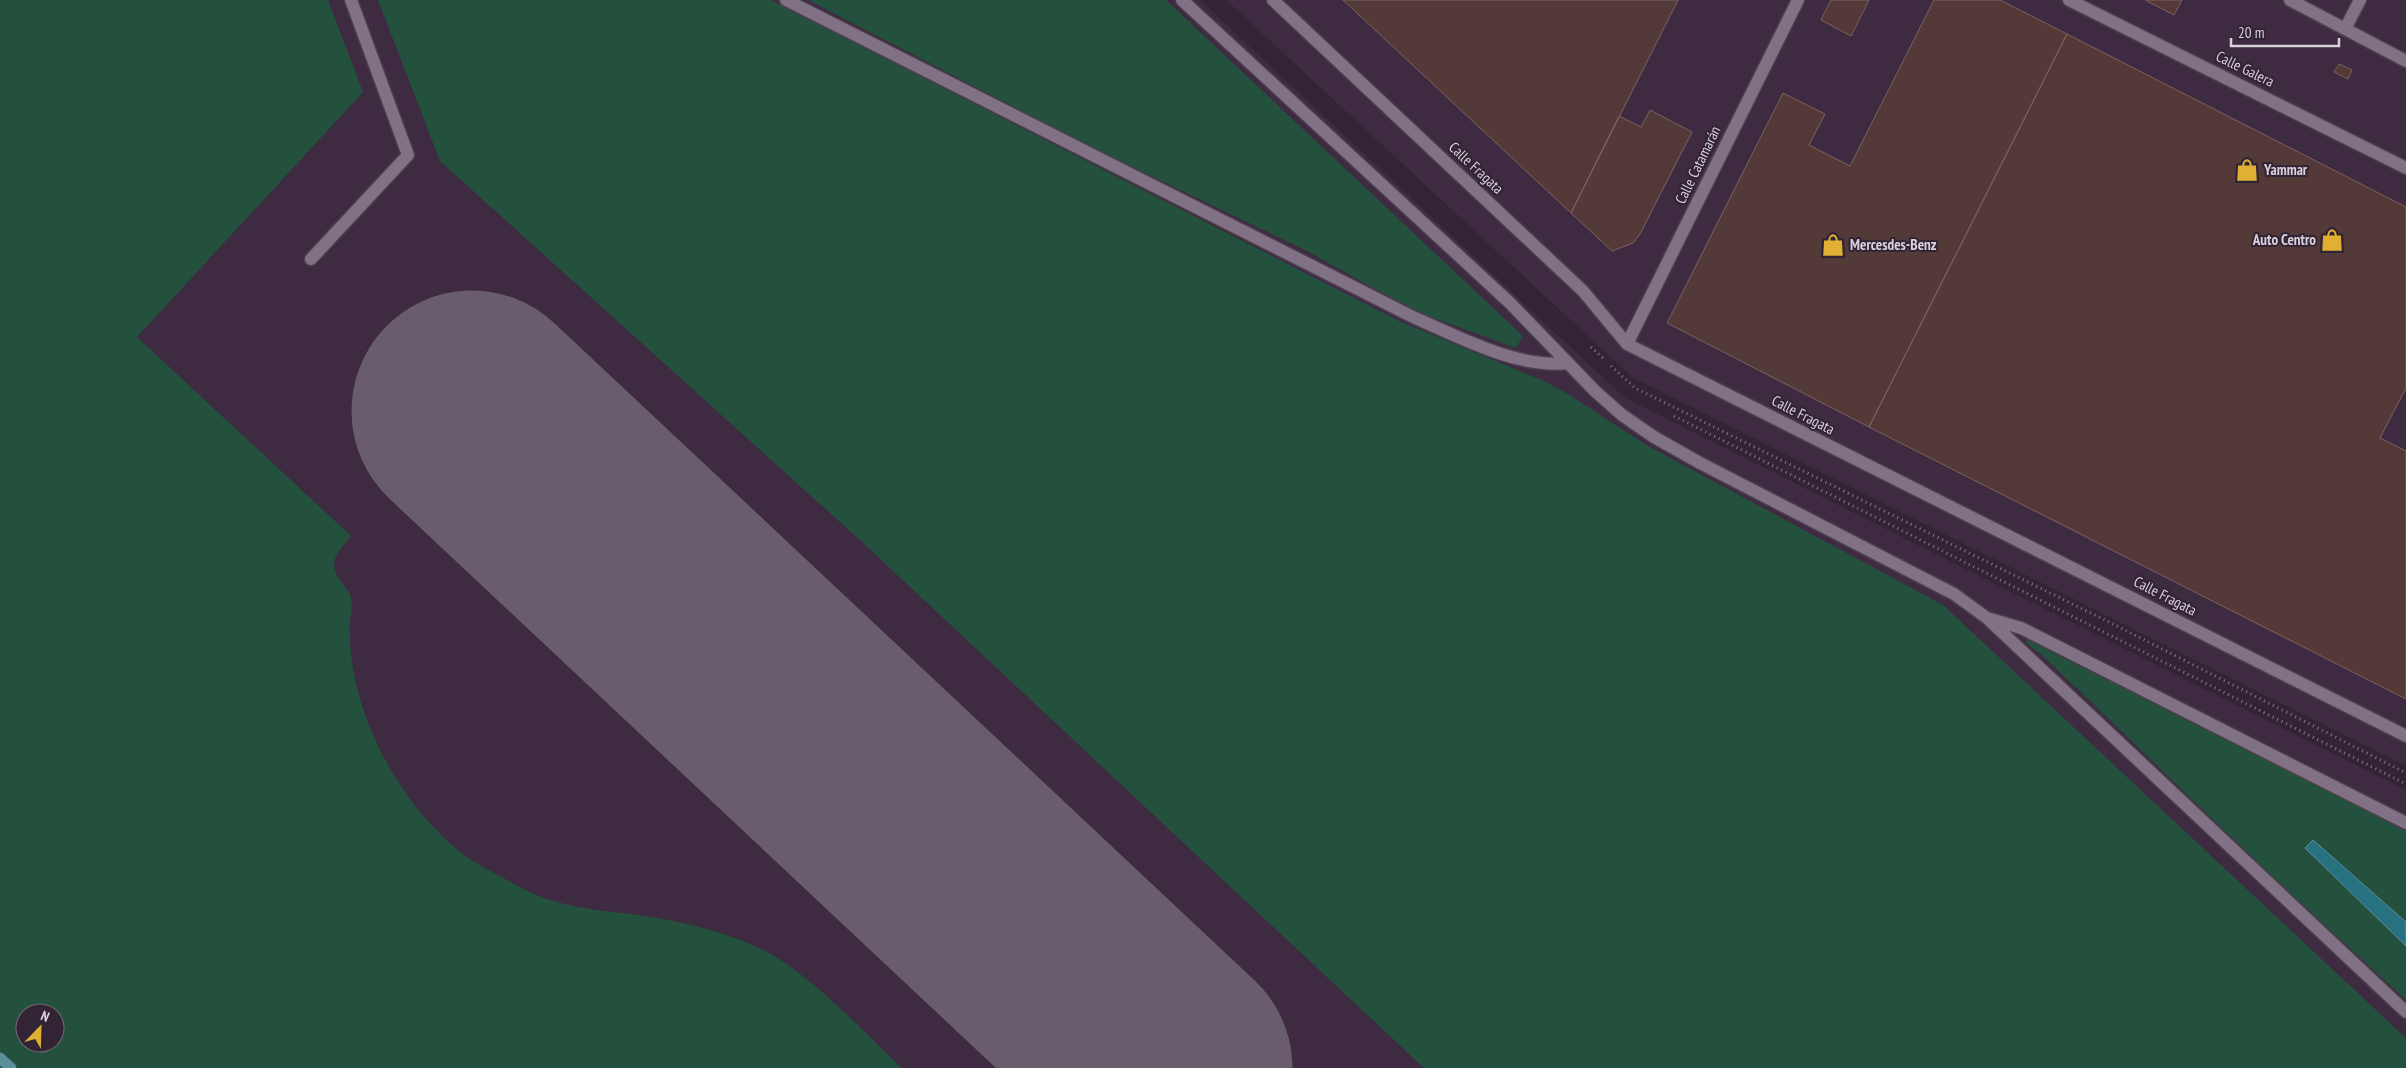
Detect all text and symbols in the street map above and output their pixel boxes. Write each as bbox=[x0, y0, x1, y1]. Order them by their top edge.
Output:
scale bar bbox=[2231, 15, 2338, 47]
text: 20 m bbox=[2238, 23, 2264, 42]
street label: Calle Galera bbox=[2213, 46, 2277, 91]
street label: Calle Catamarán bbox=[1671, 123, 1725, 207]
street label: Calle Fragata bbox=[1445, 138, 1508, 198]
shop icon: Yammar bbox=[2234, 157, 2260, 183]
place label: Yammar bbox=[2263, 160, 2308, 179]
shop icon: Auto Centro bbox=[2319, 227, 2345, 253]
place label: Auto Centro bbox=[2252, 230, 2316, 249]
shop icon: Mercesdes-Benz bbox=[1820, 232, 1846, 258]
place label: Mercesdes-Benz bbox=[1850, 235, 1937, 254]
street label: Calle Fragata bbox=[1769, 391, 1838, 438]
street label: Calle Fragata bbox=[2131, 572, 2200, 619]
north arrow bbox=[15, 1003, 65, 1053]
text: N bbox=[38, 1006, 52, 1026]

